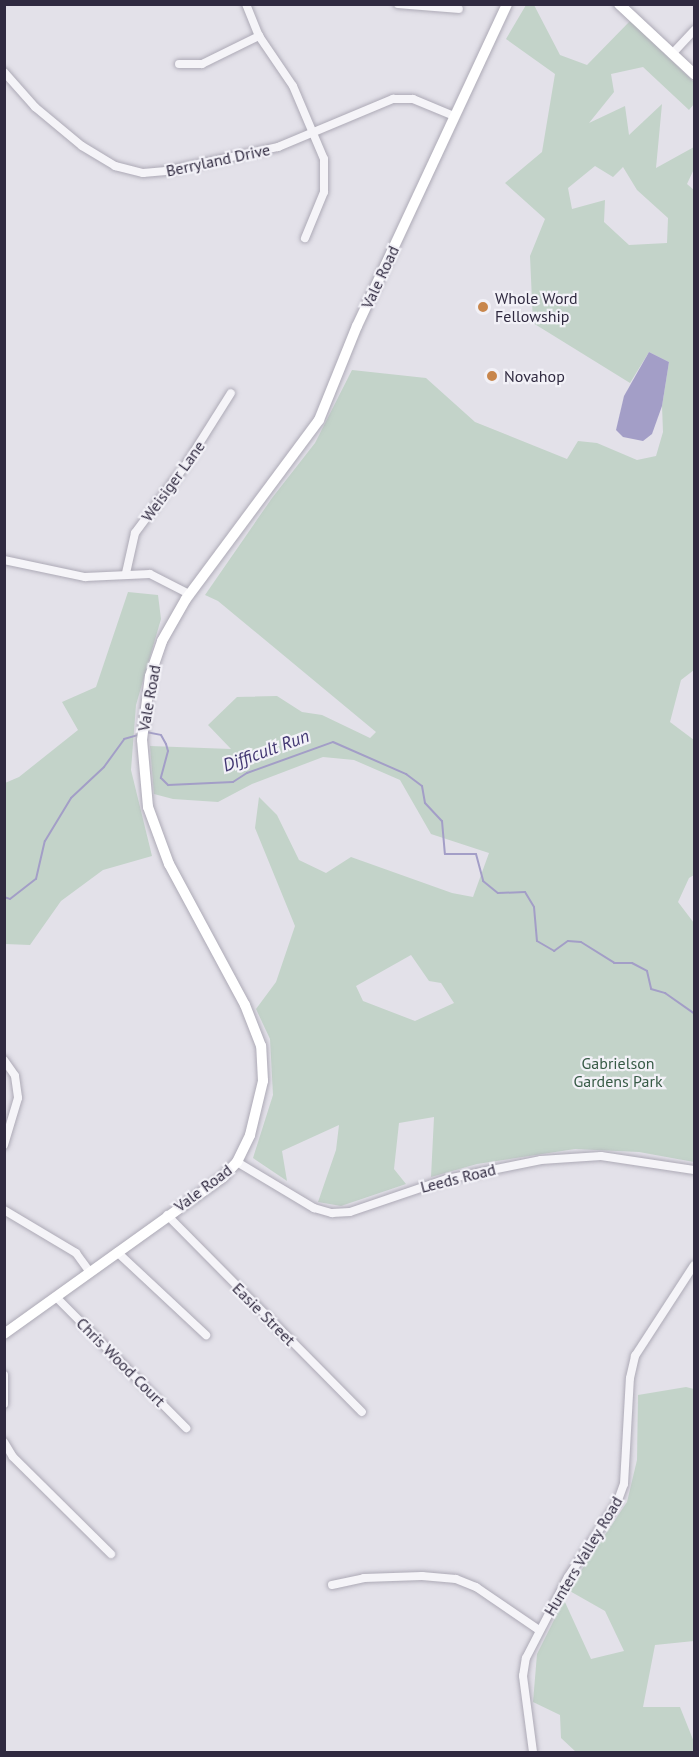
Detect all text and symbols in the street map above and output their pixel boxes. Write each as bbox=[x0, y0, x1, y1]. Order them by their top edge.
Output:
street label: Berryland Drive bbox=[164, 140, 272, 180]
street label: Vale Road bbox=[357, 243, 403, 311]
place label: Whole Word Fellowship bbox=[495, 288, 578, 326]
marker: Whole Word Fellowship bbox=[476, 300, 490, 314]
place label: Novahop bbox=[504, 366, 565, 386]
marker: Novahop bbox=[485, 369, 499, 383]
street label: Weisiger Lane bbox=[137, 437, 209, 525]
street label: Vale Road bbox=[134, 663, 164, 733]
water label: Difficult Run bbox=[220, 725, 312, 777]
park label: Gabrielson Gardens Park bbox=[573, 1053, 663, 1091]
street label: Leeds Road bbox=[418, 1159, 498, 1197]
street label: Vale Road bbox=[170, 1160, 236, 1216]
street label: Easie Street bbox=[229, 1279, 299, 1349]
street label: Chris Wood Court bbox=[72, 1313, 170, 1411]
street label: Hunters Valley Road bbox=[540, 1492, 626, 1620]

